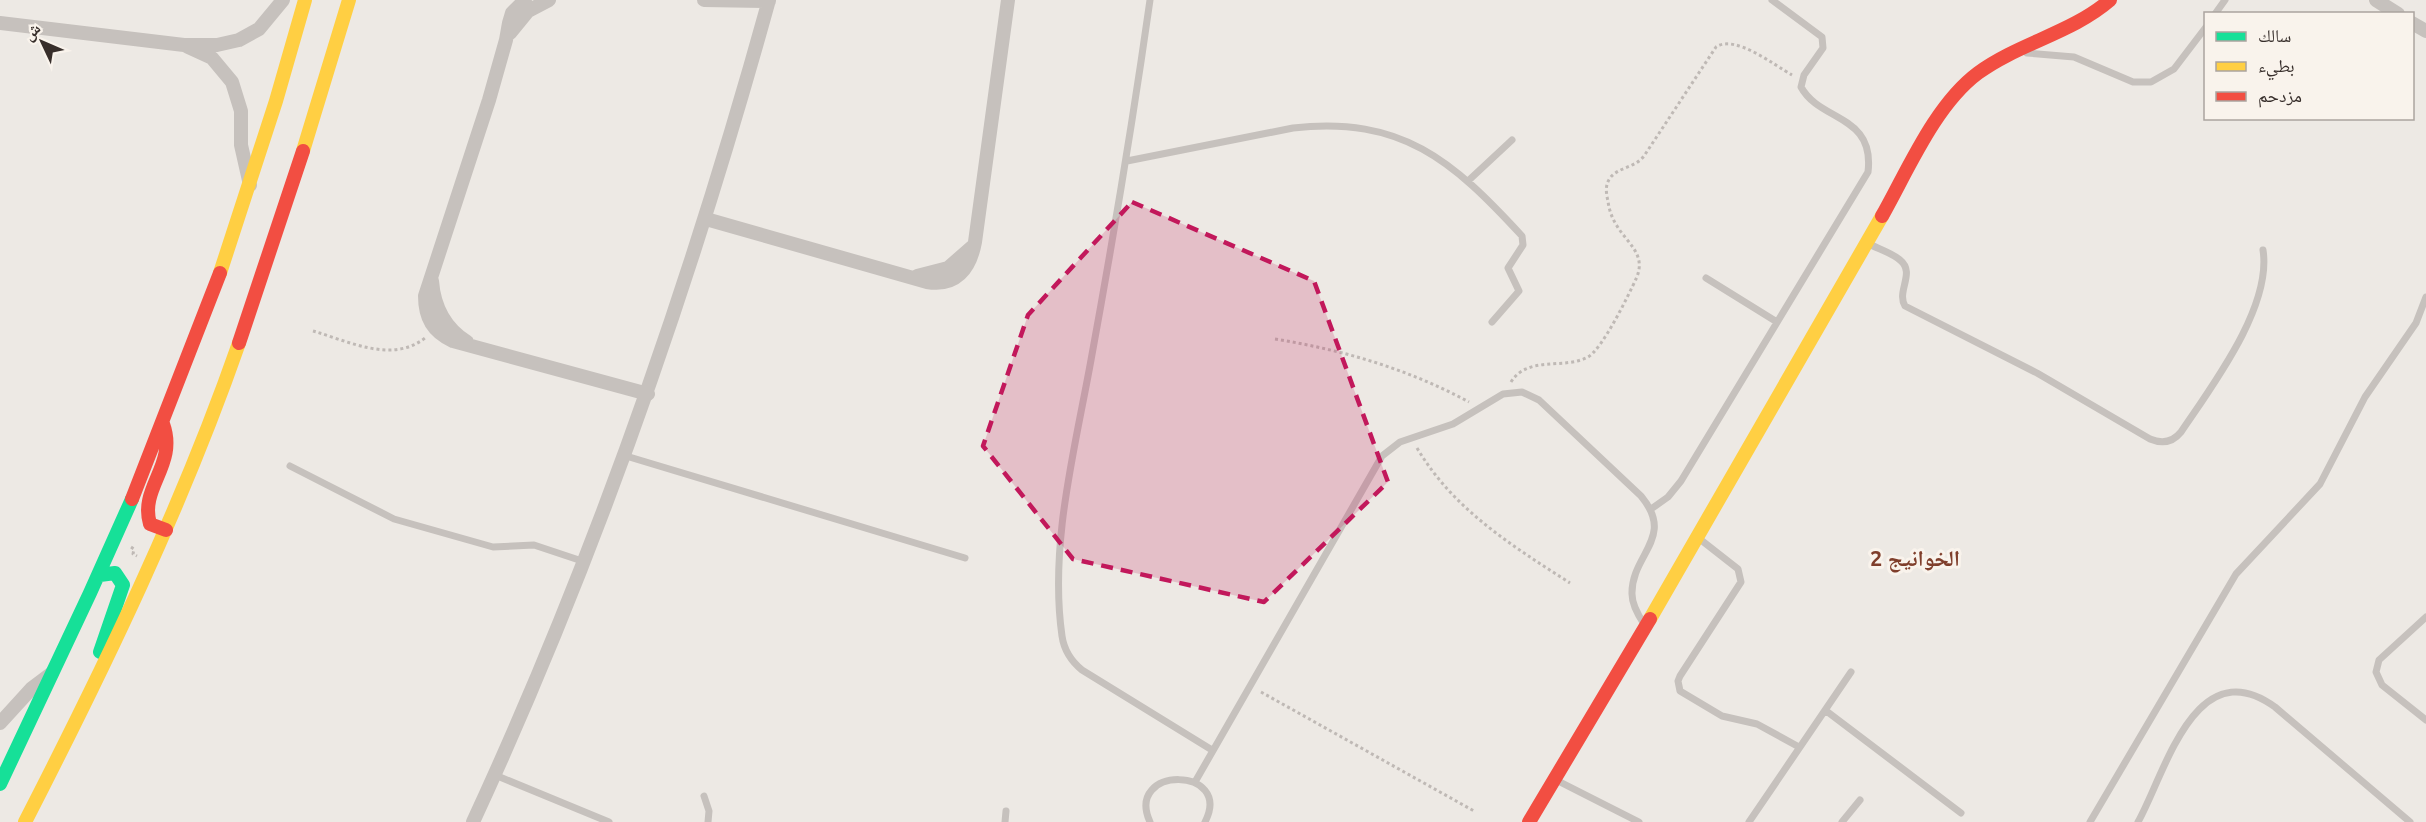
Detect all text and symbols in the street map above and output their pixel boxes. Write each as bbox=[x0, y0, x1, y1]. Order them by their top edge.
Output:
north arrow bbox=[12, 12, 72, 72]
legend bbox=[2204, 12, 2414, 120]
text: ش bbox=[19, 19, 44, 45]
text: سالك bbox=[2258, 25, 2291, 45]
text: بطيء bbox=[2258, 55, 2295, 81]
text: مزدحم bbox=[2258, 85, 2302, 108]
district label: الخوانيج 2 bbox=[1870, 545, 1960, 573]

